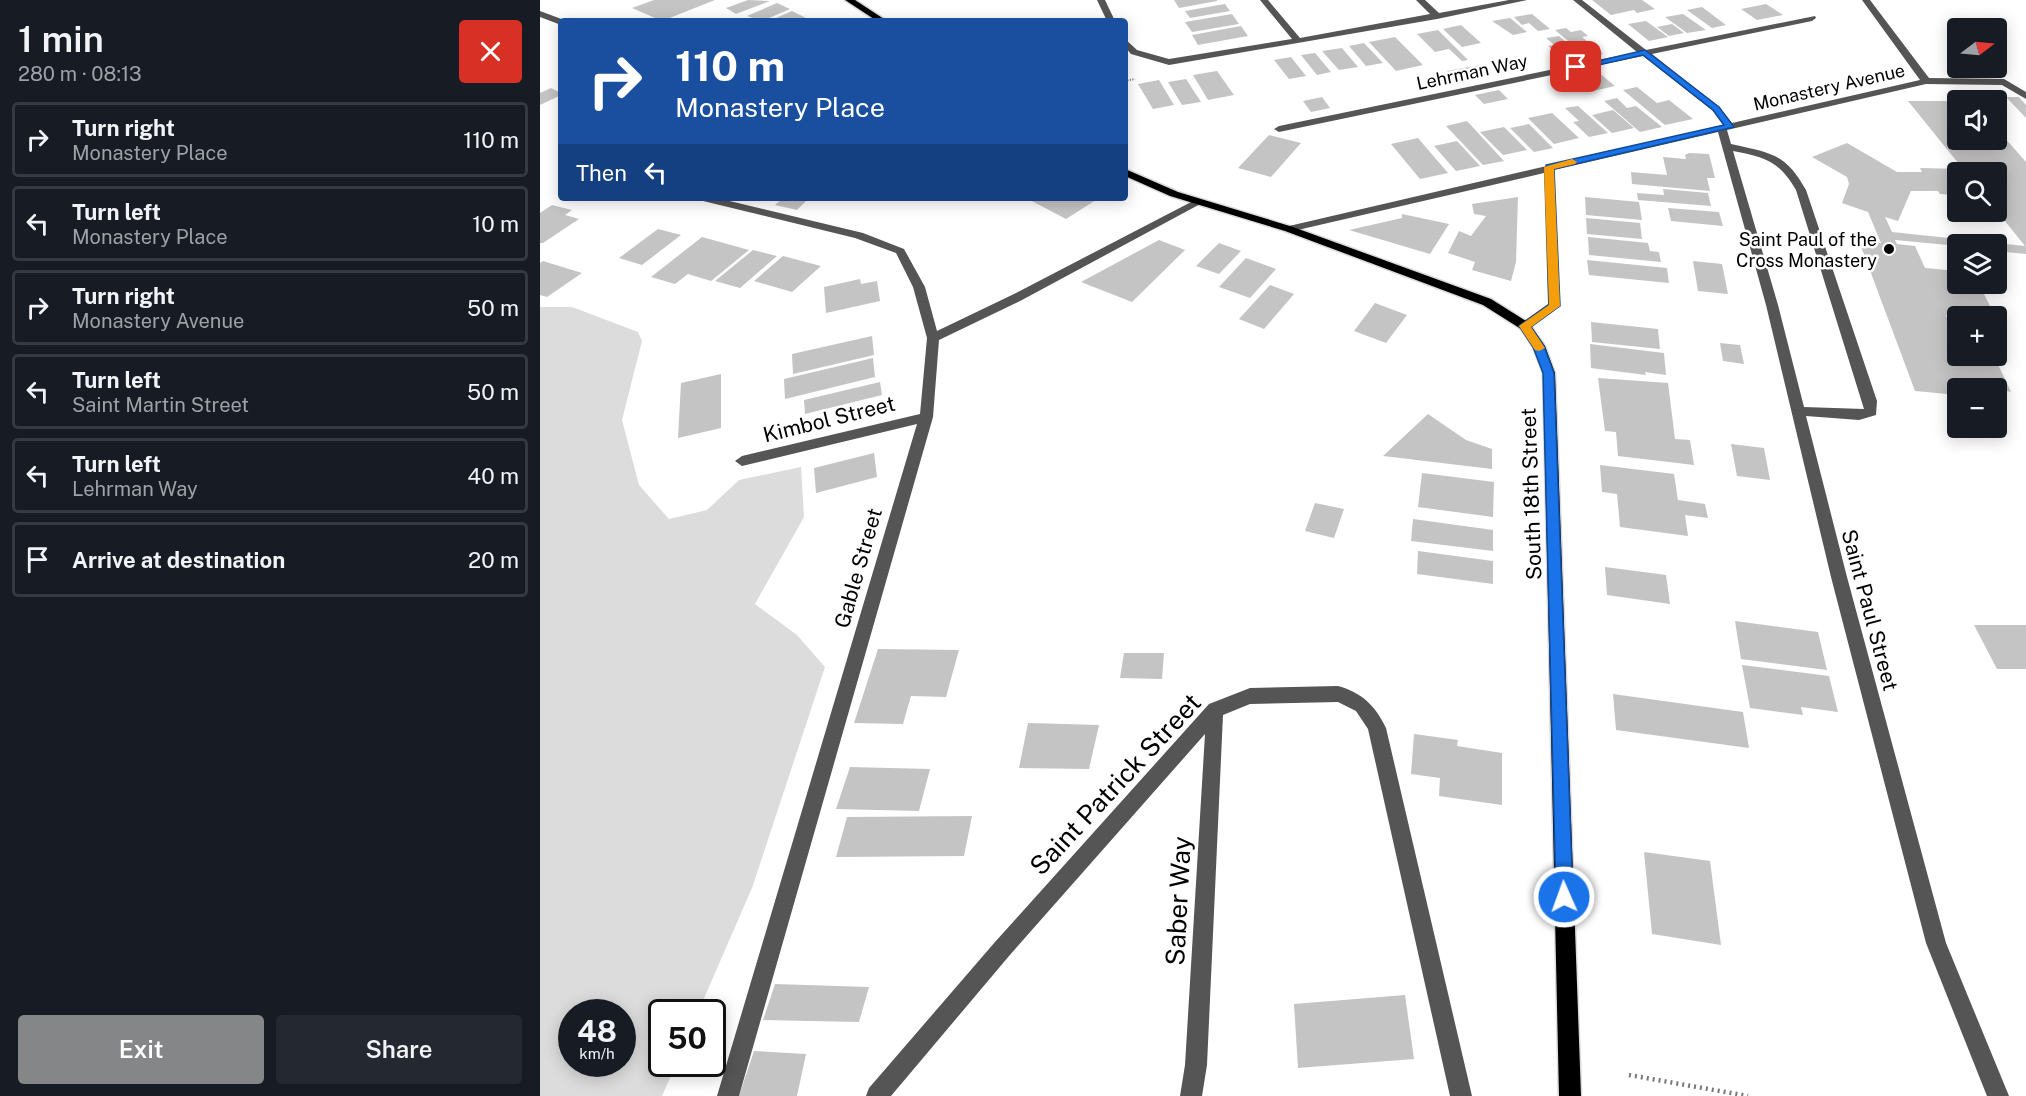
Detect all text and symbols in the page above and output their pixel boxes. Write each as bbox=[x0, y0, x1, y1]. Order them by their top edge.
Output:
text: 1 min bbox=[18, 18, 104, 60]
north arrow bbox=[1947, 18, 2007, 78]
map controls bbox=[1947, 18, 2007, 438]
button: close bbox=[459, 20, 522, 83]
text: 110 m bbox=[675, 41, 785, 90]
pin bbox=[1550, 41, 1601, 92]
icon: right bbox=[576, 42, 654, 120]
street label: Lehrman Way bbox=[1414, 50, 1530, 94]
icon: arrive bbox=[1559, 50, 1592, 83]
street label: Monastery Avenue bbox=[1751, 59, 1907, 115]
text: 280 m · 08:13 bbox=[18, 62, 142, 86]
button: sound bbox=[1947, 90, 2007, 150]
text: Monastery Place bbox=[675, 91, 885, 123]
text: Turn right bbox=[72, 115, 175, 141]
icon: right bbox=[21, 123, 54, 156]
text: 110 m bbox=[463, 127, 519, 153]
text: Monastery Place bbox=[72, 141, 228, 165]
icon: left bbox=[639, 156, 672, 189]
text: Then bbox=[576, 160, 627, 186]
button: search bbox=[1947, 162, 2007, 222]
text: Turn left bbox=[72, 199, 161, 225]
icon: left bbox=[21, 207, 54, 240]
text: 10 m bbox=[472, 211, 519, 237]
text: Monastery Place bbox=[72, 225, 228, 249]
place label: Saint Paul of the Cross Monastery bbox=[1736, 229, 1877, 271]
button: layers bbox=[1947, 234, 2007, 294]
marker: Saint Paul of the Cross Monastery bbox=[1882, 242, 1896, 256]
text: Turn right bbox=[72, 283, 175, 309]
icon: right bbox=[21, 291, 54, 324]
text: 50 m bbox=[467, 295, 519, 321]
button: + bbox=[1947, 306, 2007, 366]
text: Monastery Avenue bbox=[72, 309, 244, 333]
text: Turn left bbox=[72, 367, 161, 393]
icon: left bbox=[21, 375, 54, 408]
button: − bbox=[1947, 378, 2007, 438]
text: 50 m bbox=[467, 379, 519, 405]
street label: Kimbol Street bbox=[760, 391, 898, 447]
text: Saint Martin Street bbox=[72, 393, 249, 417]
street label: South 18th Street bbox=[1516, 407, 1546, 581]
text: Turn left bbox=[72, 451, 161, 477]
icon: left bbox=[21, 459, 54, 492]
text: 40 m bbox=[467, 463, 519, 489]
text: Lehrman Way bbox=[72, 477, 198, 501]
street label: Gable Street bbox=[829, 505, 887, 631]
street label: Saint Paul Street bbox=[1836, 527, 1904, 693]
icon: arrive bbox=[21, 543, 54, 576]
text: Arrive at destination bbox=[72, 547, 285, 573]
text: 20 m bbox=[468, 547, 519, 573]
street label: Saint Patrick Street bbox=[1023, 687, 1207, 881]
street label: Saber Way bbox=[1159, 836, 1197, 966]
position arrow bbox=[1532, 865, 1596, 929]
speed limit sign: 50 bbox=[648, 999, 726, 1077]
text: 48 bbox=[577, 1013, 617, 1049]
button: Exit bbox=[18, 1015, 264, 1084]
button: Share bbox=[276, 1015, 522, 1084]
text: km/h bbox=[579, 1045, 615, 1062]

